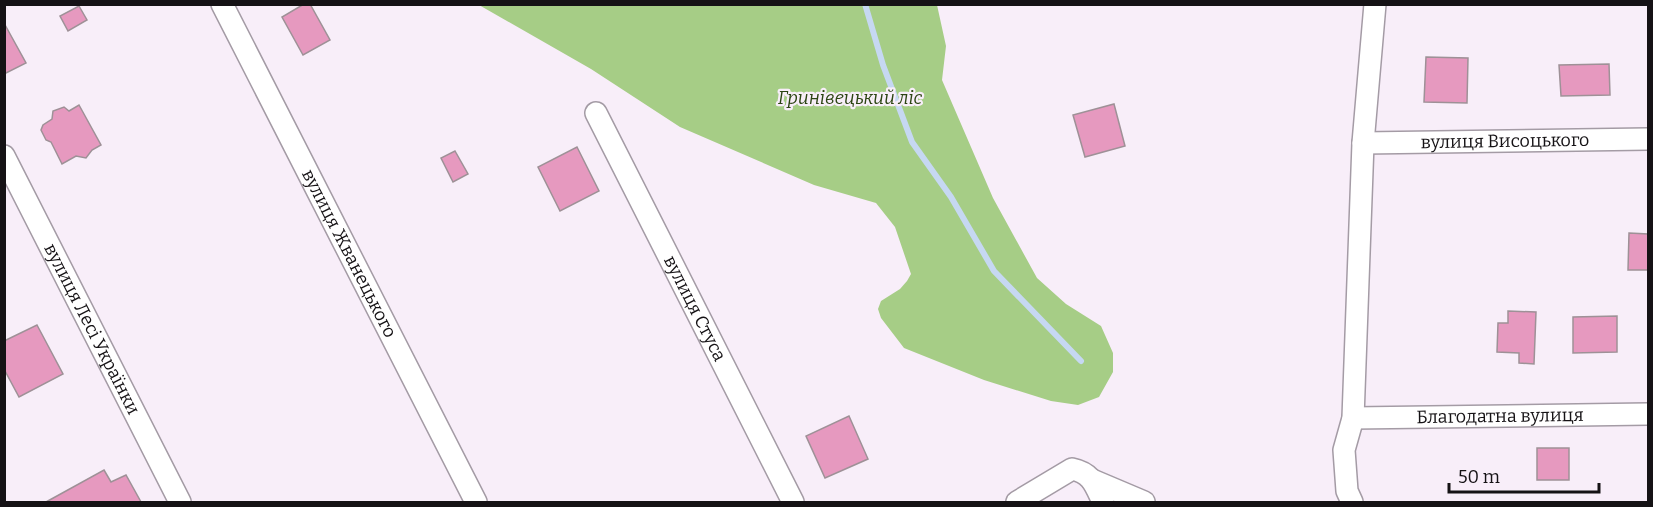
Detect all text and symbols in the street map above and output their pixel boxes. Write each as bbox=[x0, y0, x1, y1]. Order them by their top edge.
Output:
park label: Гринівецький ліс bbox=[778, 87, 923, 109]
street label: вулиця Висоцького bbox=[1420, 129, 1590, 153]
street label: вулиця Жванецького bbox=[297, 165, 401, 341]
street label: вулиця Лесі Українки bbox=[39, 240, 145, 418]
street label: вулиця Стуса bbox=[659, 252, 731, 365]
street label: Благодатна вулиця bbox=[1416, 404, 1584, 428]
scale bar bbox=[1449, 456, 1599, 494]
text: 50 m bbox=[1458, 466, 1500, 488]

